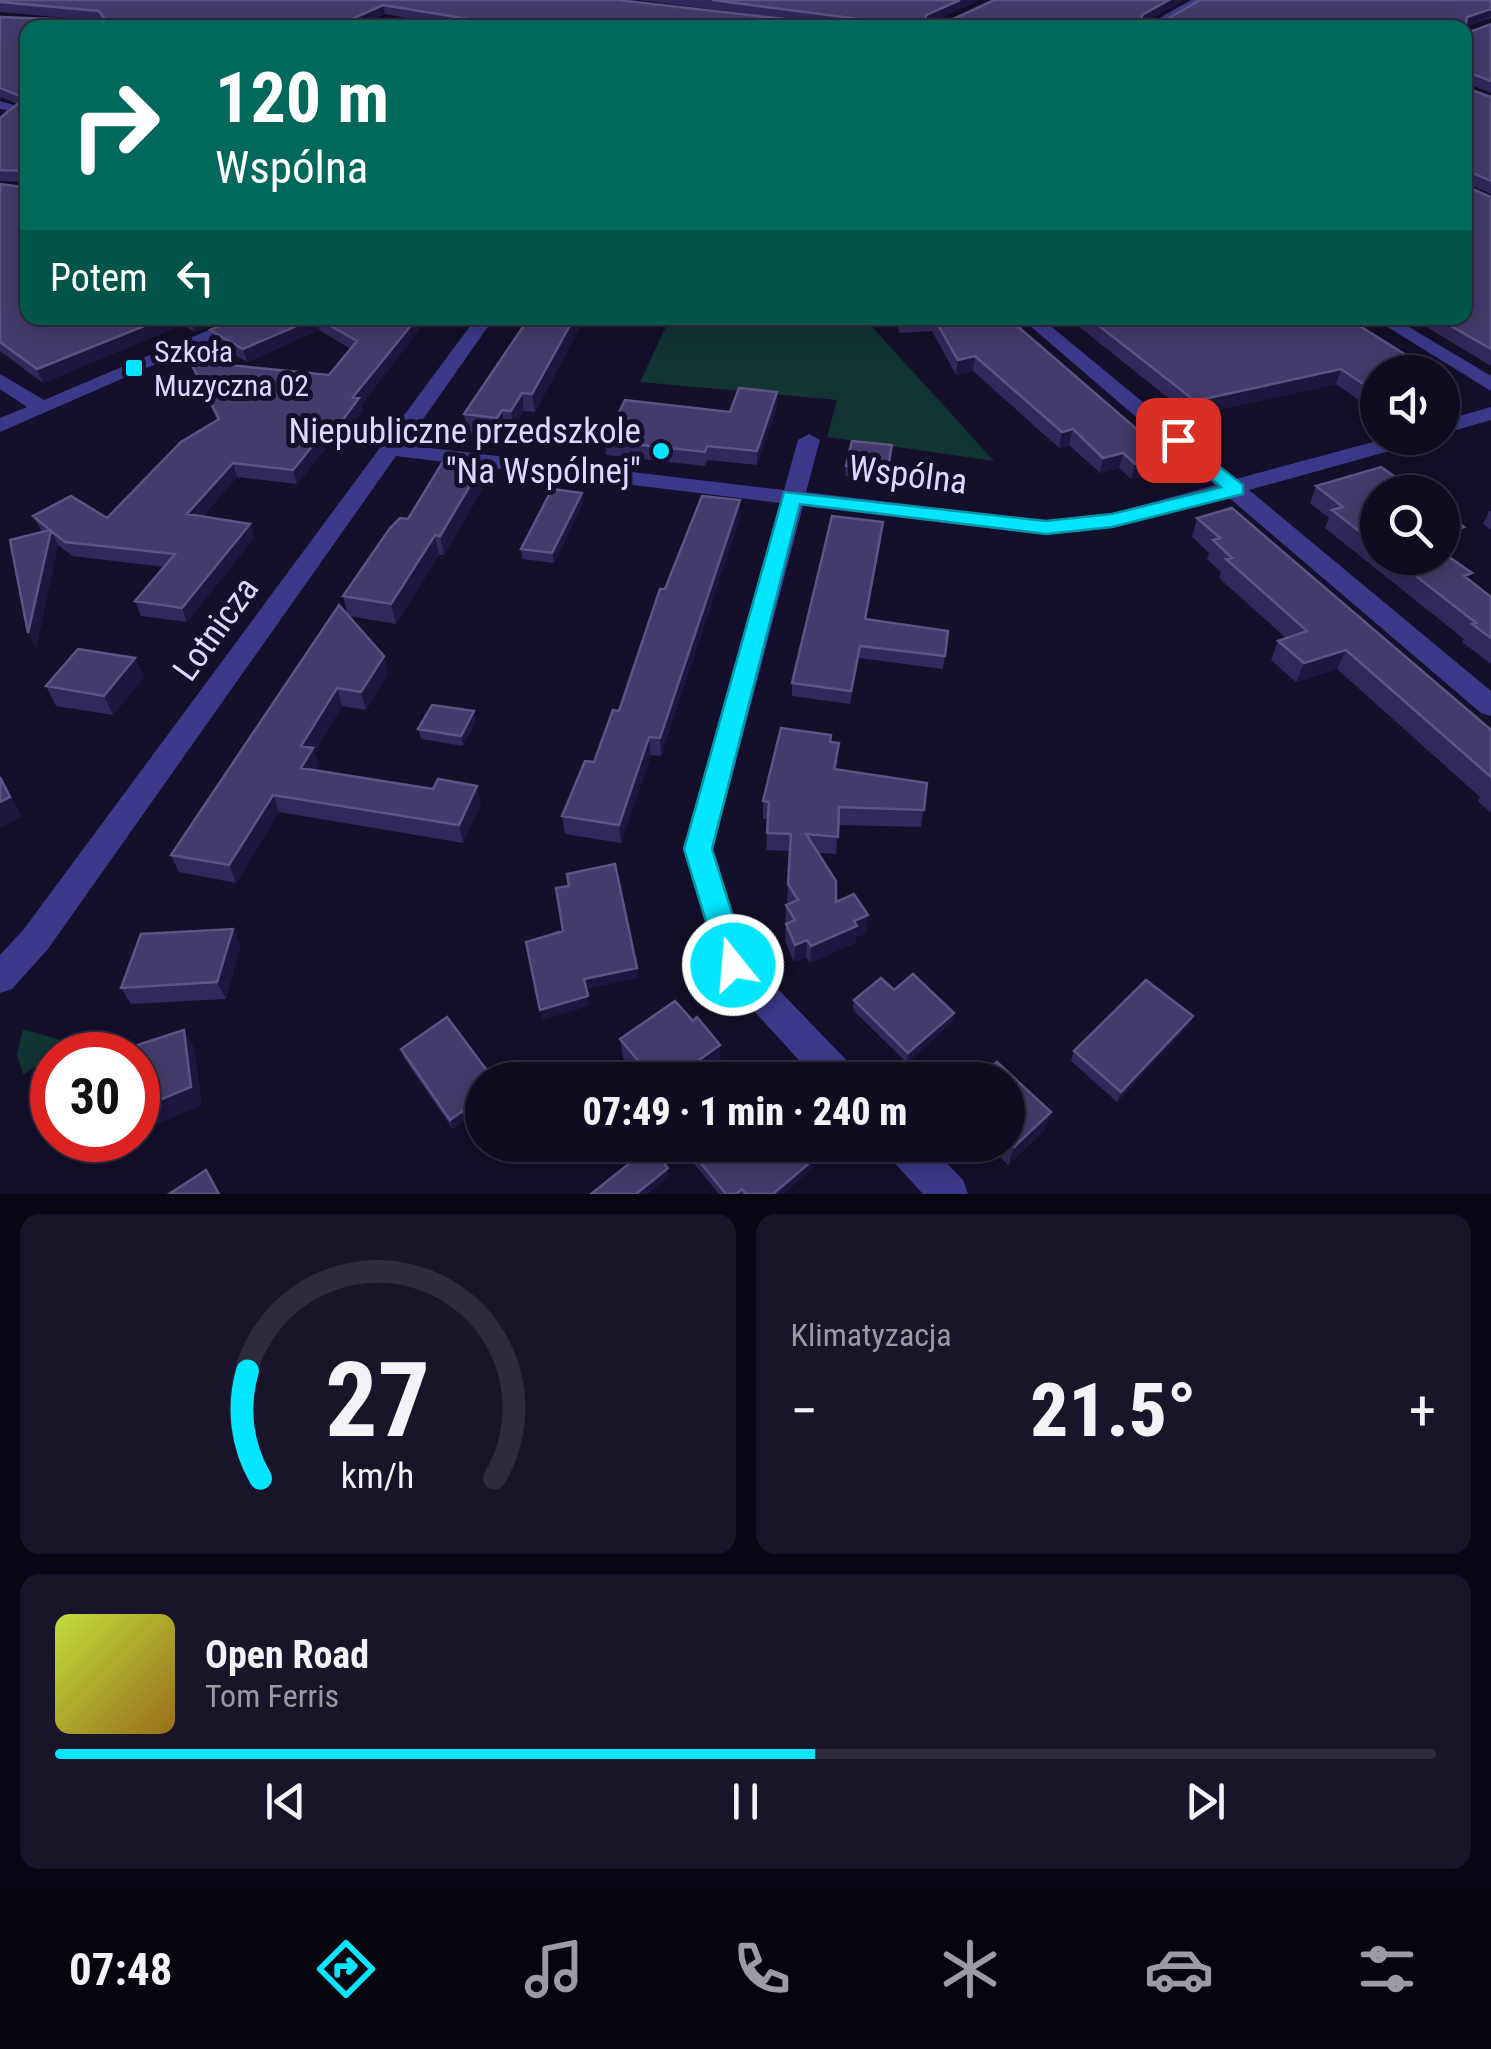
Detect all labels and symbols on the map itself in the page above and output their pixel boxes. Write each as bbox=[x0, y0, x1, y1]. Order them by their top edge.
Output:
place label: Szkoła Muzyczna 02 bbox=[154, 334, 309, 403]
marker: Szkoła Muzyczna 02 bbox=[123, 357, 145, 379]
pin bbox=[1136, 398, 1221, 483]
place label: Niepubliczne przedszkole "Na Wspólnej" bbox=[289, 411, 641, 492]
marker: Niepubliczne przedszkole "Na Wspólnej" bbox=[650, 440, 672, 462]
street label: Wspólna bbox=[846, 447, 970, 503]
street label: Lotnicza bbox=[165, 569, 267, 689]
position arrow bbox=[681, 913, 785, 1017]
speed limit sign: 30 bbox=[30, 1032, 160, 1162]

